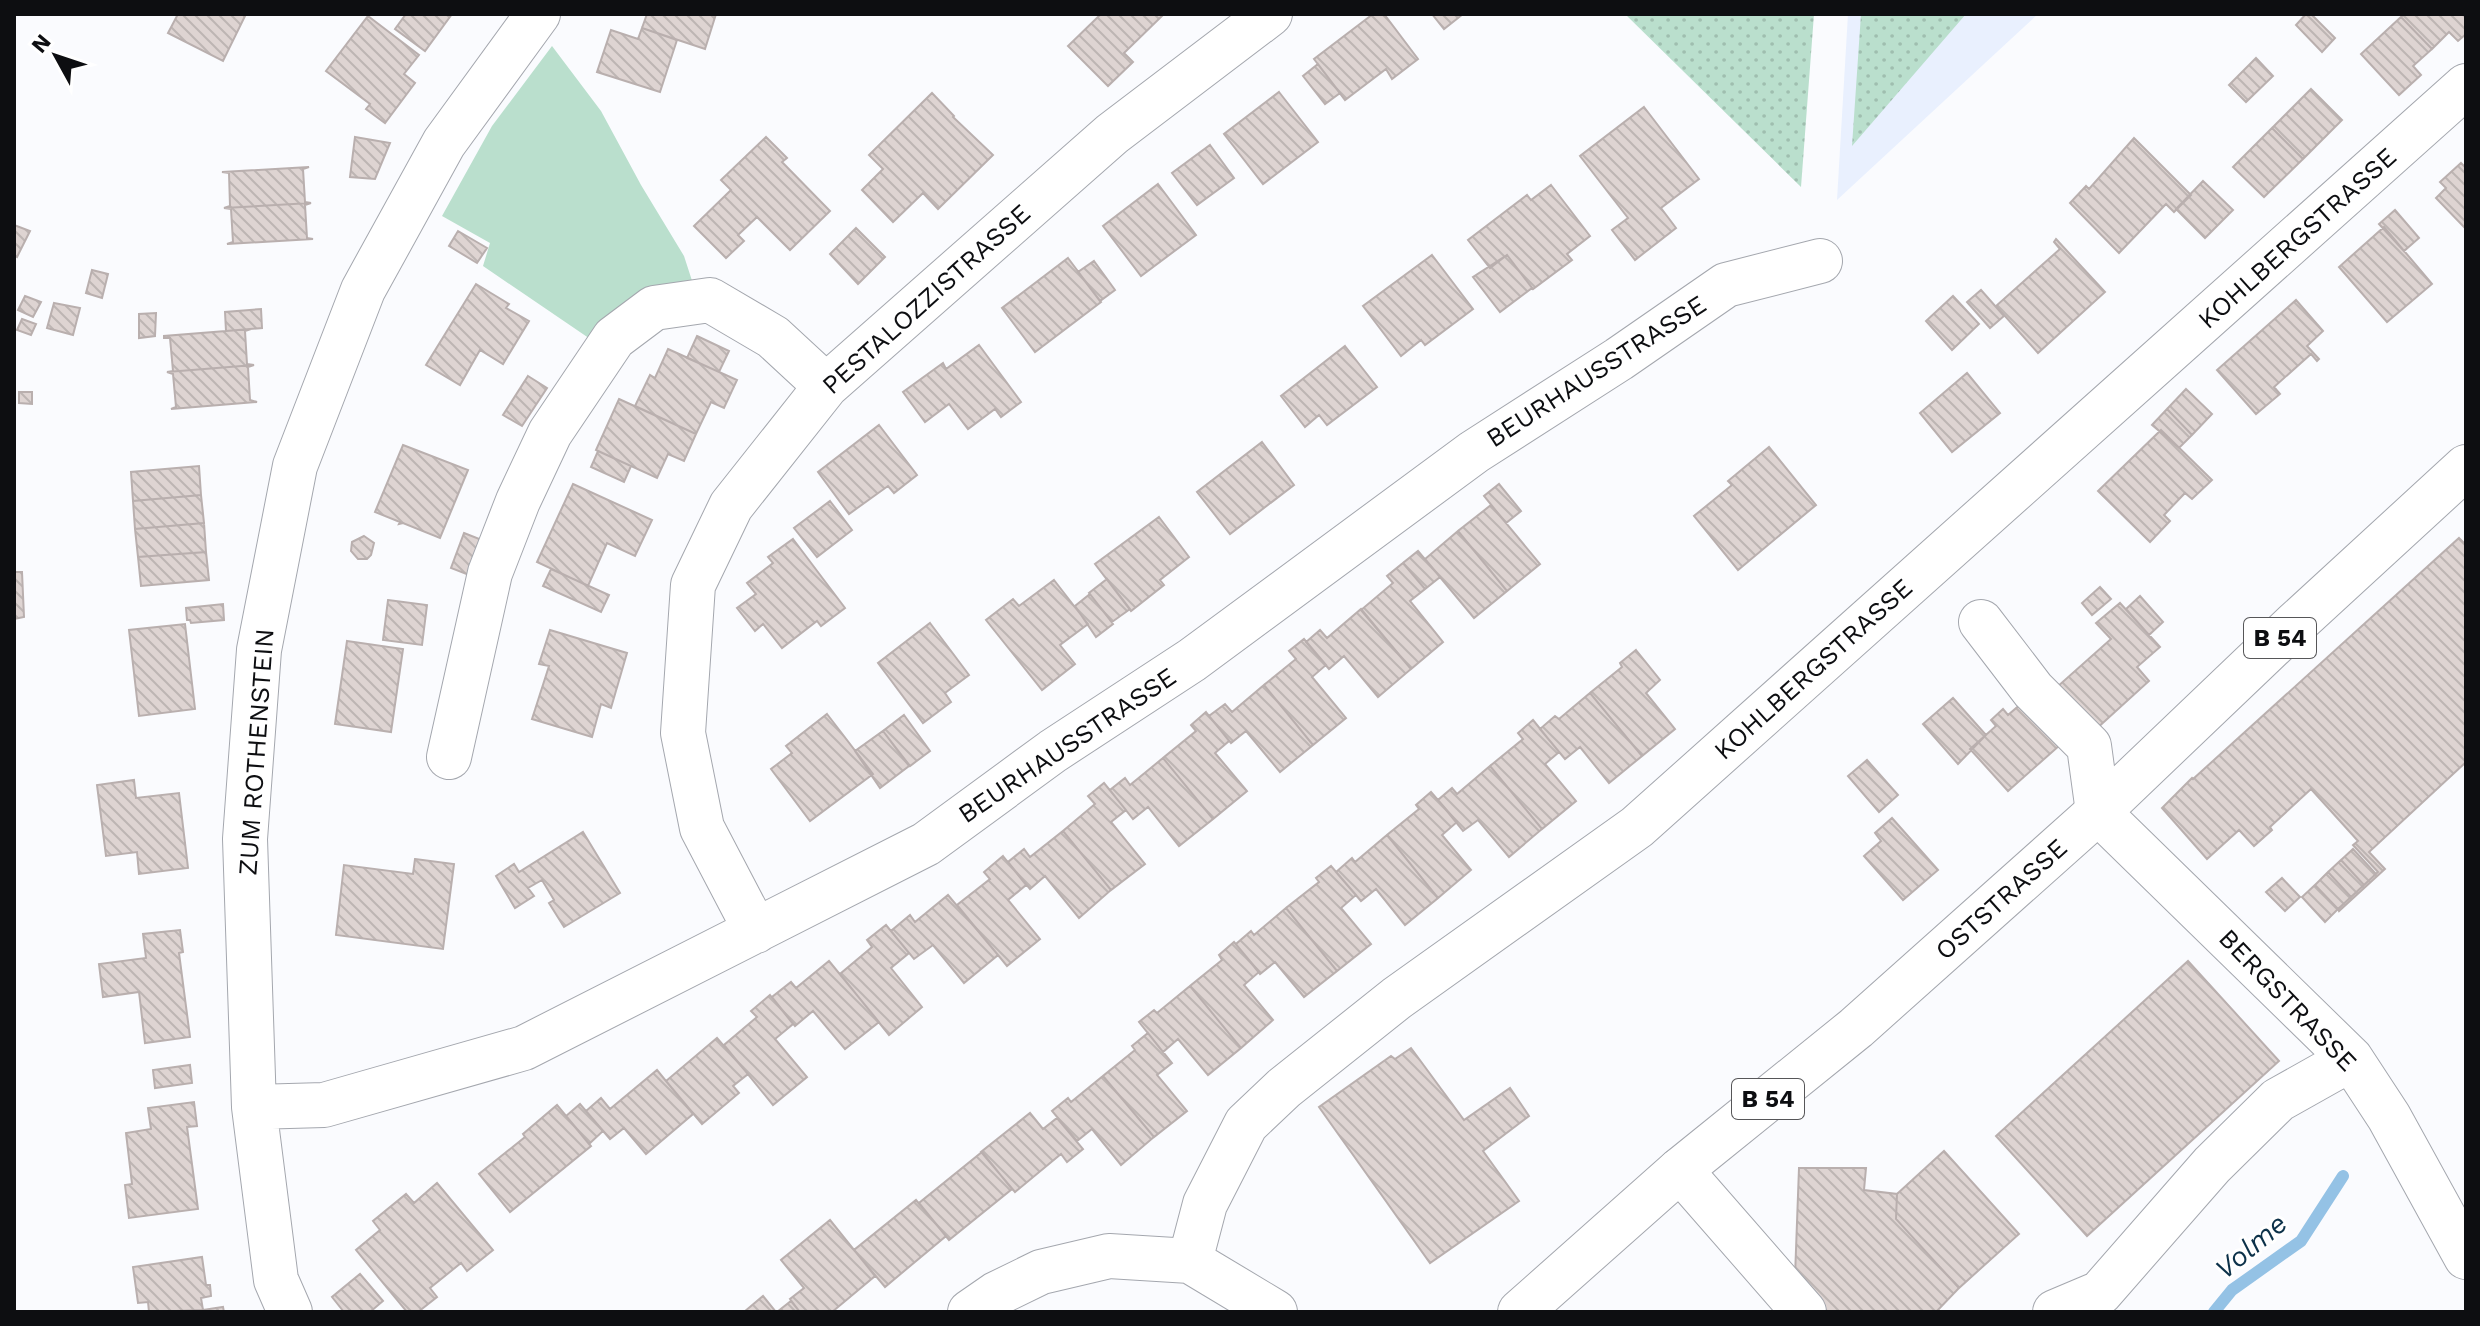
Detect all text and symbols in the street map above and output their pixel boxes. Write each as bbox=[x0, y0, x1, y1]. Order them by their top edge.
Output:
north arrow bbox=[16, 16, 96, 96]
text: N bbox=[26, 29, 56, 58]
street label: KOHLBERGSTRASSE bbox=[2192, 141, 2402, 335]
street label: PESTALOZZISTRASSE bbox=[816, 198, 1036, 400]
street label: BEURHAUSSTRASSE bbox=[1481, 289, 1711, 453]
street label: KOHLBERGSTRASSE bbox=[1708, 572, 1918, 766]
road number: B 54 bbox=[2244, 618, 2316, 658]
street label: ZUM ROTHENSTEIN bbox=[232, 628, 280, 876]
street label: BEURHAUSSTRASSE bbox=[953, 661, 1181, 829]
street label: OSTSTRASSE bbox=[1929, 832, 2073, 966]
street label: BERGSTRASSE bbox=[2213, 923, 2363, 1077]
road number: B 54 bbox=[1732, 1079, 1804, 1119]
water label: Volme bbox=[2208, 1206, 2294, 1286]

